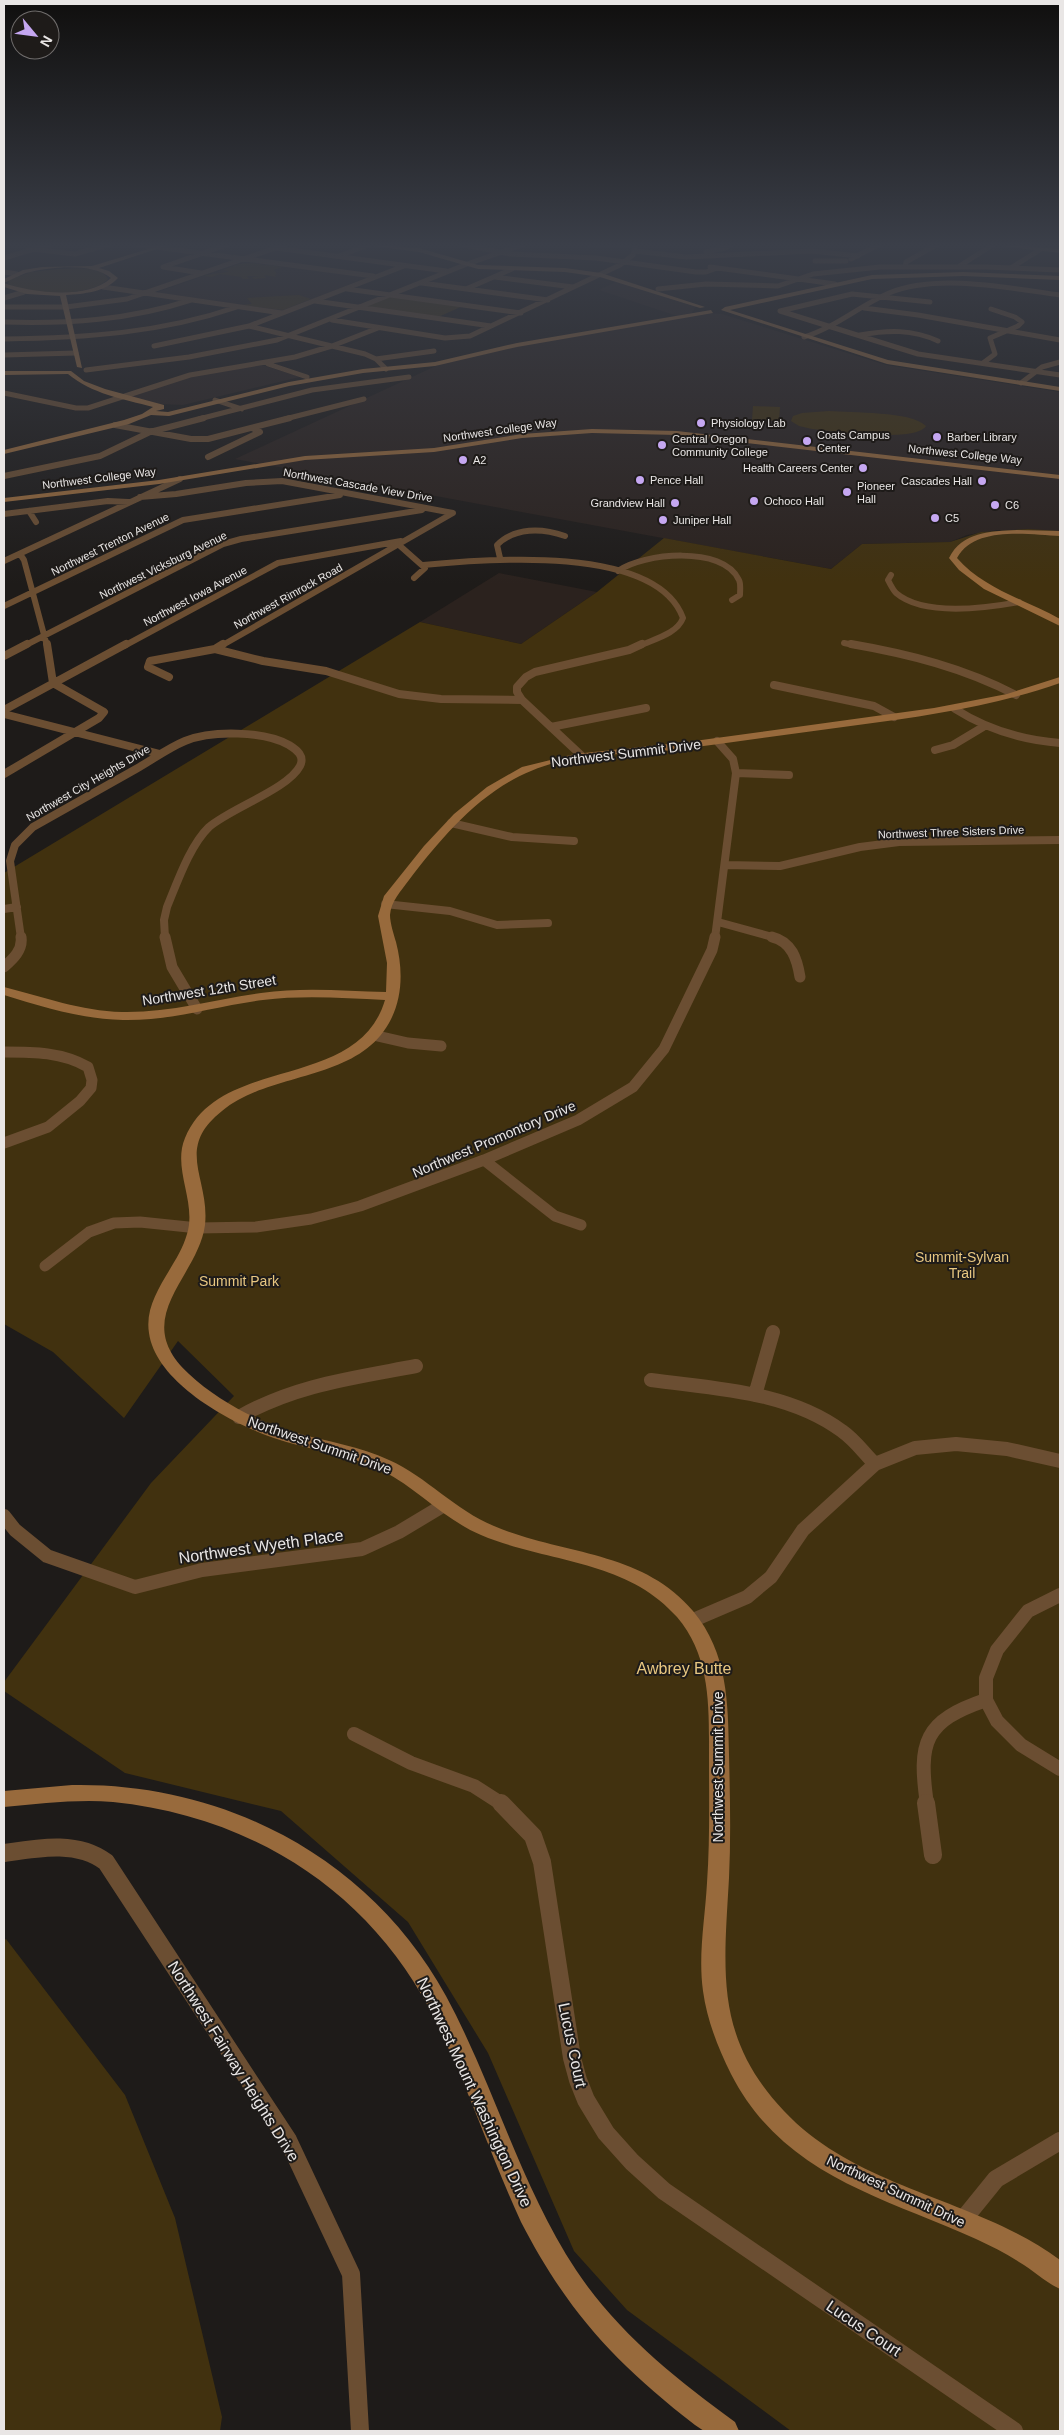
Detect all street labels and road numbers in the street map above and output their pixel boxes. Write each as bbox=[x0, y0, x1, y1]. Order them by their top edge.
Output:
street label: Northwest College Way bbox=[442, 416, 558, 444]
street label: Northwest College Way bbox=[907, 442, 1023, 466]
street label: Northwest College Way bbox=[41, 465, 157, 491]
street label: Northwest Cascade View Drive bbox=[282, 466, 434, 504]
street label: Northwest Trenton Avenue bbox=[49, 510, 171, 578]
street label: Northwest Vicksburg Avenue bbox=[97, 529, 229, 601]
street label: Northwest Rimrock Road bbox=[232, 561, 344, 631]
street label: Northwest Iowa Avenue bbox=[141, 564, 249, 628]
street label: Northwest Summit Drive bbox=[550, 736, 702, 770]
street label: Northwest City Heights Drive bbox=[24, 743, 152, 823]
street label: Northwest Three Sisters Drive bbox=[878, 823, 1024, 841]
street label: Northwest 12th Street bbox=[141, 971, 277, 1008]
street label: Northwest Promontory Drive bbox=[410, 1097, 578, 1181]
street label: Northwest Summit Drive bbox=[246, 1413, 394, 1477]
street label: Northwest Wyeth Place bbox=[178, 1527, 345, 1566]
street label: Northwest Summit Drive bbox=[710, 1691, 726, 1842]
street label: Northwest Fairway Heights Drive bbox=[165, 1958, 303, 2165]
street label: Northwest Mount Washington Drive bbox=[414, 1975, 535, 2210]
street label: Lucus Court bbox=[555, 2001, 590, 2090]
street label: Northwest Summit Drive bbox=[824, 2152, 968, 2230]
street label: Lucus Court bbox=[823, 2297, 905, 2360]

